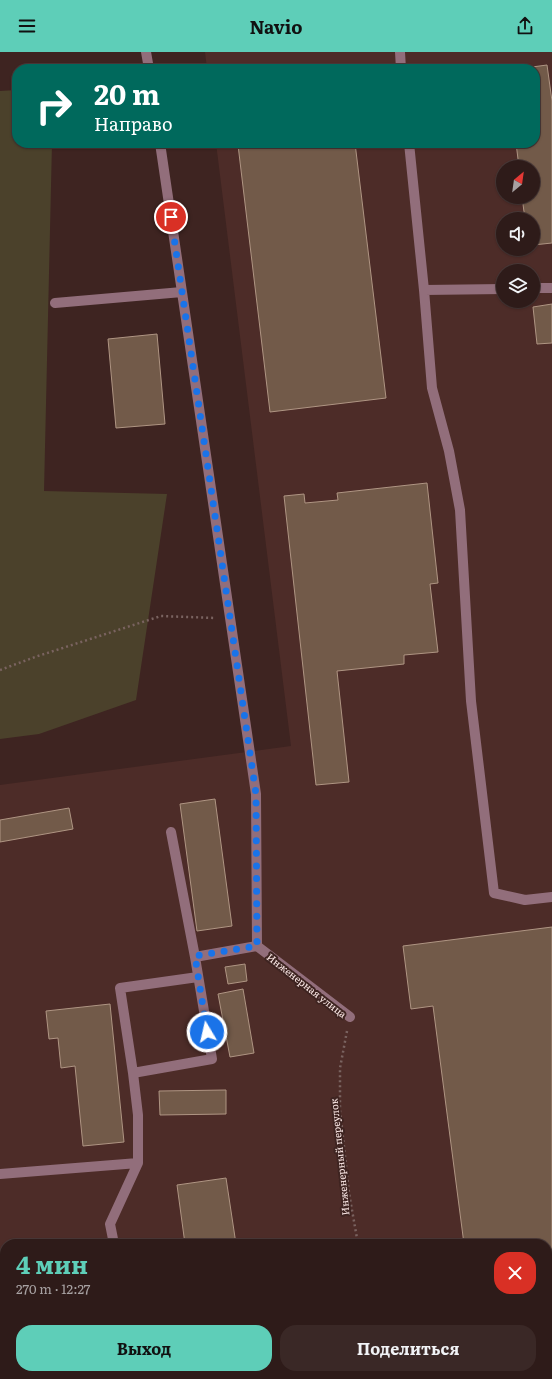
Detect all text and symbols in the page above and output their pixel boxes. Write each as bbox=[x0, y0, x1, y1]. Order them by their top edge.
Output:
text: Navio bbox=[250, 13, 303, 40]
icon: menu bbox=[16, 15, 38, 37]
icon: share bbox=[514, 15, 536, 37]
text: 20 m bbox=[94, 72, 160, 114]
icon: right bbox=[28, 80, 80, 132]
text: Направо bbox=[94, 110, 172, 137]
north arrow bbox=[496, 160, 540, 204]
map controls bbox=[496, 160, 540, 308]
pin bbox=[154, 200, 188, 234]
icon: arrive bbox=[160, 206, 182, 228]
button: sound bbox=[496, 212, 540, 256]
button: layers bbox=[496, 264, 540, 308]
street label: Инженерная улица bbox=[264, 949, 351, 1021]
position arrow bbox=[186, 1011, 228, 1053]
street label: Инженерный переулок bbox=[325, 1098, 353, 1216]
text: 4 мин bbox=[16, 1246, 88, 1281]
button: close bbox=[494, 1252, 536, 1294]
text: 270 m · 12:27 bbox=[16, 1279, 90, 1298]
button: Выход bbox=[16, 1325, 272, 1371]
button: Поделиться bbox=[280, 1325, 536, 1371]

